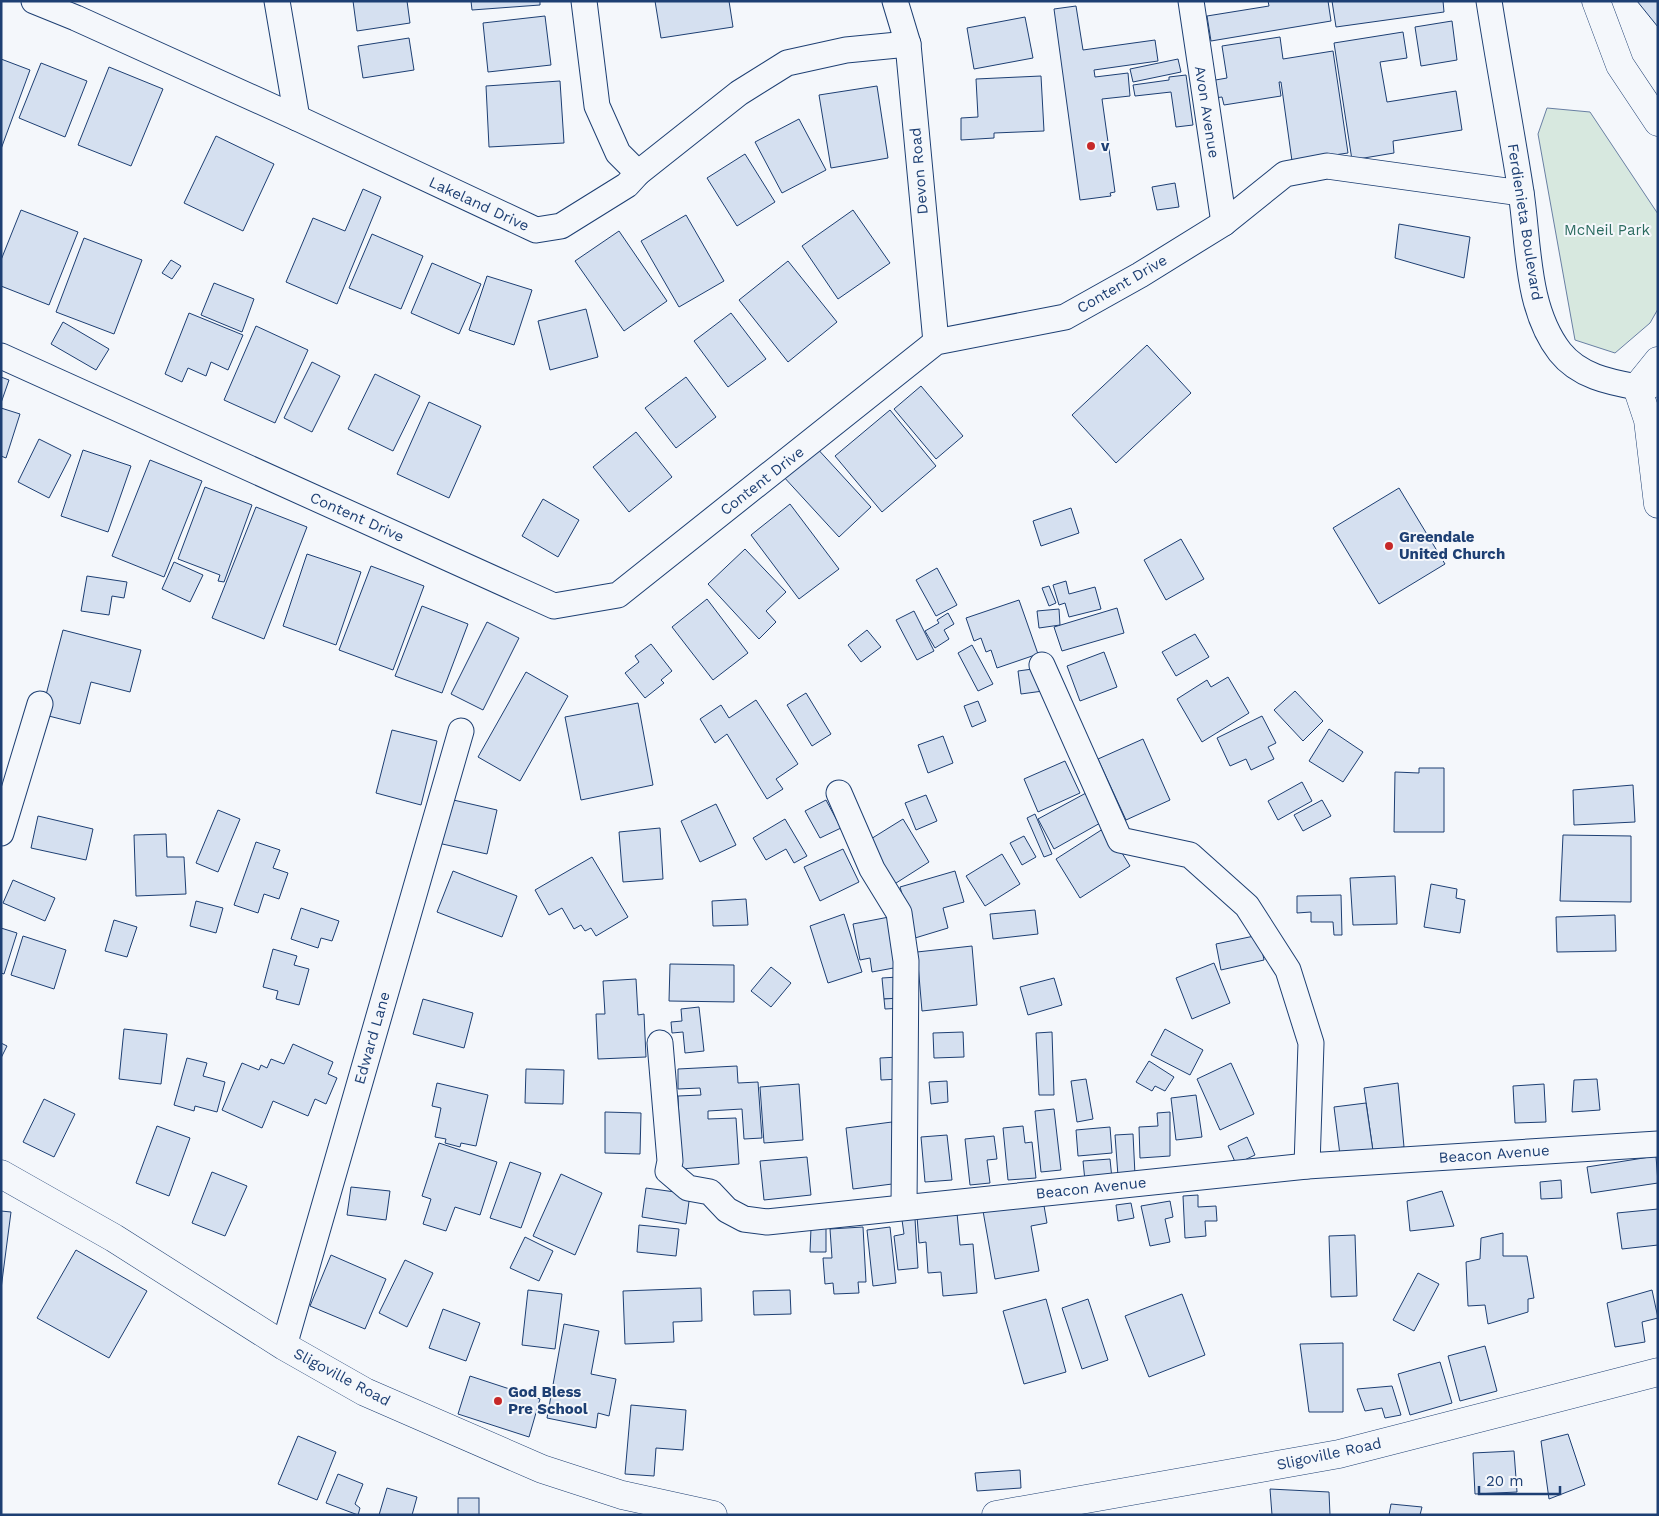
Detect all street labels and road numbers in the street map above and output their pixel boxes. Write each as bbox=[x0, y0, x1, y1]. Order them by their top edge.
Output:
street label: Avon Avenue bbox=[1191, 65, 1223, 159]
street label: Devon Road bbox=[906, 127, 932, 215]
street label: Ferdienieta Boulevard bbox=[1504, 142, 1546, 302]
street label: Lakeland Drive bbox=[426, 173, 532, 235]
street label: Content Drive bbox=[1074, 251, 1170, 317]
street label: Content Drive bbox=[717, 443, 807, 519]
street label: Content Drive bbox=[307, 488, 407, 546]
street label: Edward Lane bbox=[350, 990, 394, 1086]
street label: Beacon Avenue bbox=[1438, 1141, 1550, 1167]
street label: Beacon Avenue bbox=[1035, 1173, 1147, 1203]
street label: Sligoville Road bbox=[291, 1344, 393, 1410]
street label: Sligoville Road bbox=[1275, 1434, 1383, 1474]

